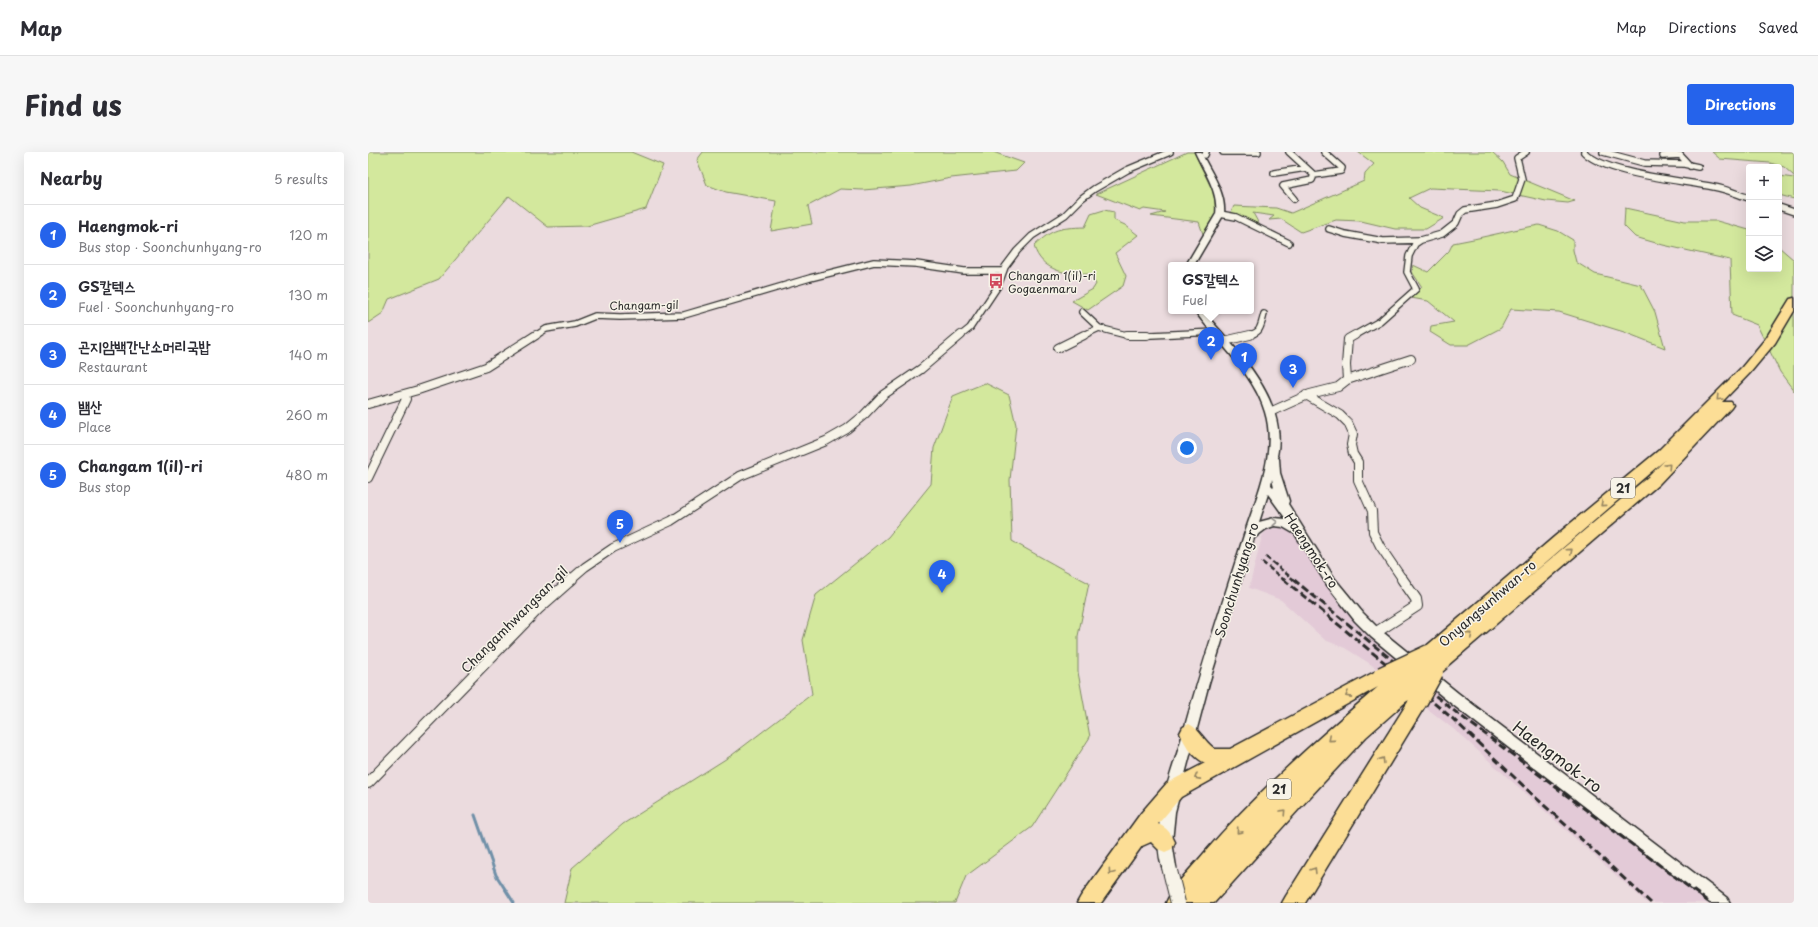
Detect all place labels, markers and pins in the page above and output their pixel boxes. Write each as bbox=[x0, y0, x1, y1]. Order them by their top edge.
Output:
place label: Changam 1(il)-ri Gogaenmaru bbox=[1008, 267, 1096, 297]
bus stop icon: Changam 1(il)-ri Gogaenmaru bbox=[987, 272, 1005, 290]
pin: 2 bbox=[1198, 327, 1224, 360]
pin: 1 bbox=[1231, 343, 1257, 376]
pin: 3 bbox=[1280, 355, 1306, 388]
pin: 5 bbox=[607, 510, 633, 543]
pin: 4 bbox=[929, 560, 955, 593]

